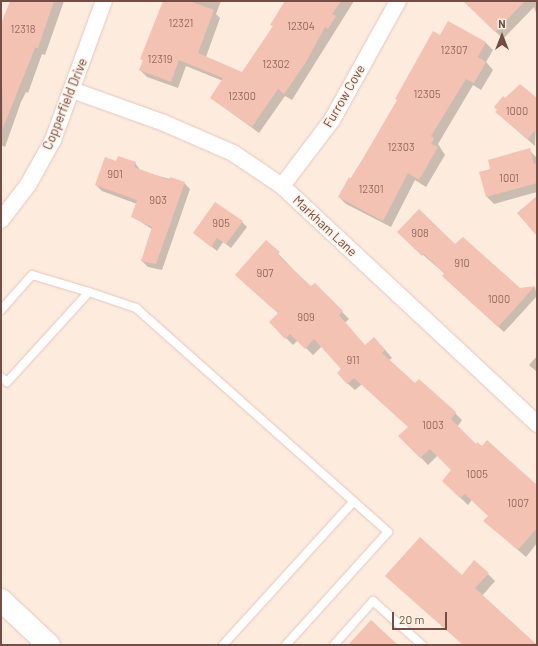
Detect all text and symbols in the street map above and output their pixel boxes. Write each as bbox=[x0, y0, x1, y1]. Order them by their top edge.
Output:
house number: 12321 bbox=[169, 16, 193, 30]
north arrow bbox=[482, 16, 522, 56]
text: N bbox=[498, 17, 506, 30]
house number: 12304 bbox=[287, 19, 315, 33]
house number: 12318 bbox=[11, 22, 35, 36]
house number: 12307 bbox=[441, 43, 467, 57]
house number: 12319 bbox=[148, 52, 172, 66]
street label: Copperfield Drive bbox=[40, 56, 90, 152]
house number: 12302 bbox=[262, 57, 290, 71]
street label: Furrow Cove bbox=[320, 62, 368, 130]
house number: 12305 bbox=[413, 87, 441, 101]
house number: 12300 bbox=[228, 89, 256, 103]
house number: 1000 bbox=[506, 104, 528, 118]
house number: 12303 bbox=[387, 140, 415, 154]
house number: 901 bbox=[107, 167, 123, 181]
house number: 1001 bbox=[499, 171, 519, 185]
house number: 12301 bbox=[358, 182, 384, 196]
street label: Markham Lane bbox=[290, 192, 360, 260]
house number: 903 bbox=[149, 193, 167, 207]
house number: 905 bbox=[212, 216, 230, 230]
house number: 908 bbox=[411, 226, 429, 240]
house number: 910 bbox=[454, 256, 470, 270]
house number: 907 bbox=[256, 266, 274, 280]
house number: 1000 bbox=[488, 292, 510, 306]
house number: 909 bbox=[297, 310, 315, 324]
house number: 911 bbox=[346, 353, 360, 367]
house number: 1003 bbox=[422, 418, 444, 432]
house number: 1005 bbox=[466, 467, 488, 481]
house number: 1007 bbox=[507, 496, 529, 510]
scale bar bbox=[394, 604, 449, 630]
text: 20 m bbox=[399, 612, 425, 626]

